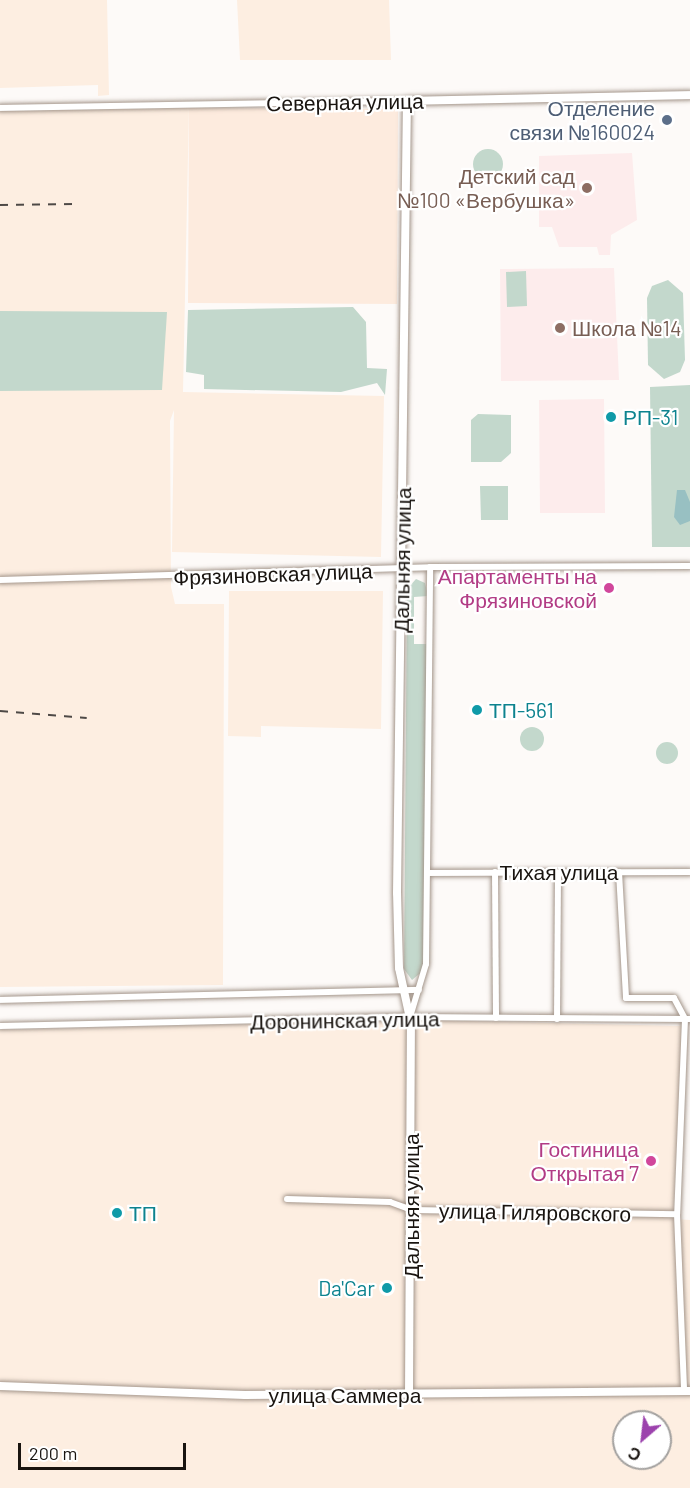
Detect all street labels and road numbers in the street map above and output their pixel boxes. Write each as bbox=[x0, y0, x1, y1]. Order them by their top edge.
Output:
street label: Северная улица bbox=[266, 88, 424, 116]
street label: Дальняя улица bbox=[388, 487, 416, 633]
street label: Фрязиновская улица bbox=[173, 558, 373, 590]
street label: Тихая улица bbox=[500, 859, 618, 885]
street label: Доронинская улица bbox=[250, 1006, 440, 1034]
street label: Дальняя улица bbox=[398, 1133, 424, 1279]
street label: улица Гиляровского bbox=[439, 1198, 631, 1226]
street label: улица Саммера bbox=[269, 1382, 421, 1408]

